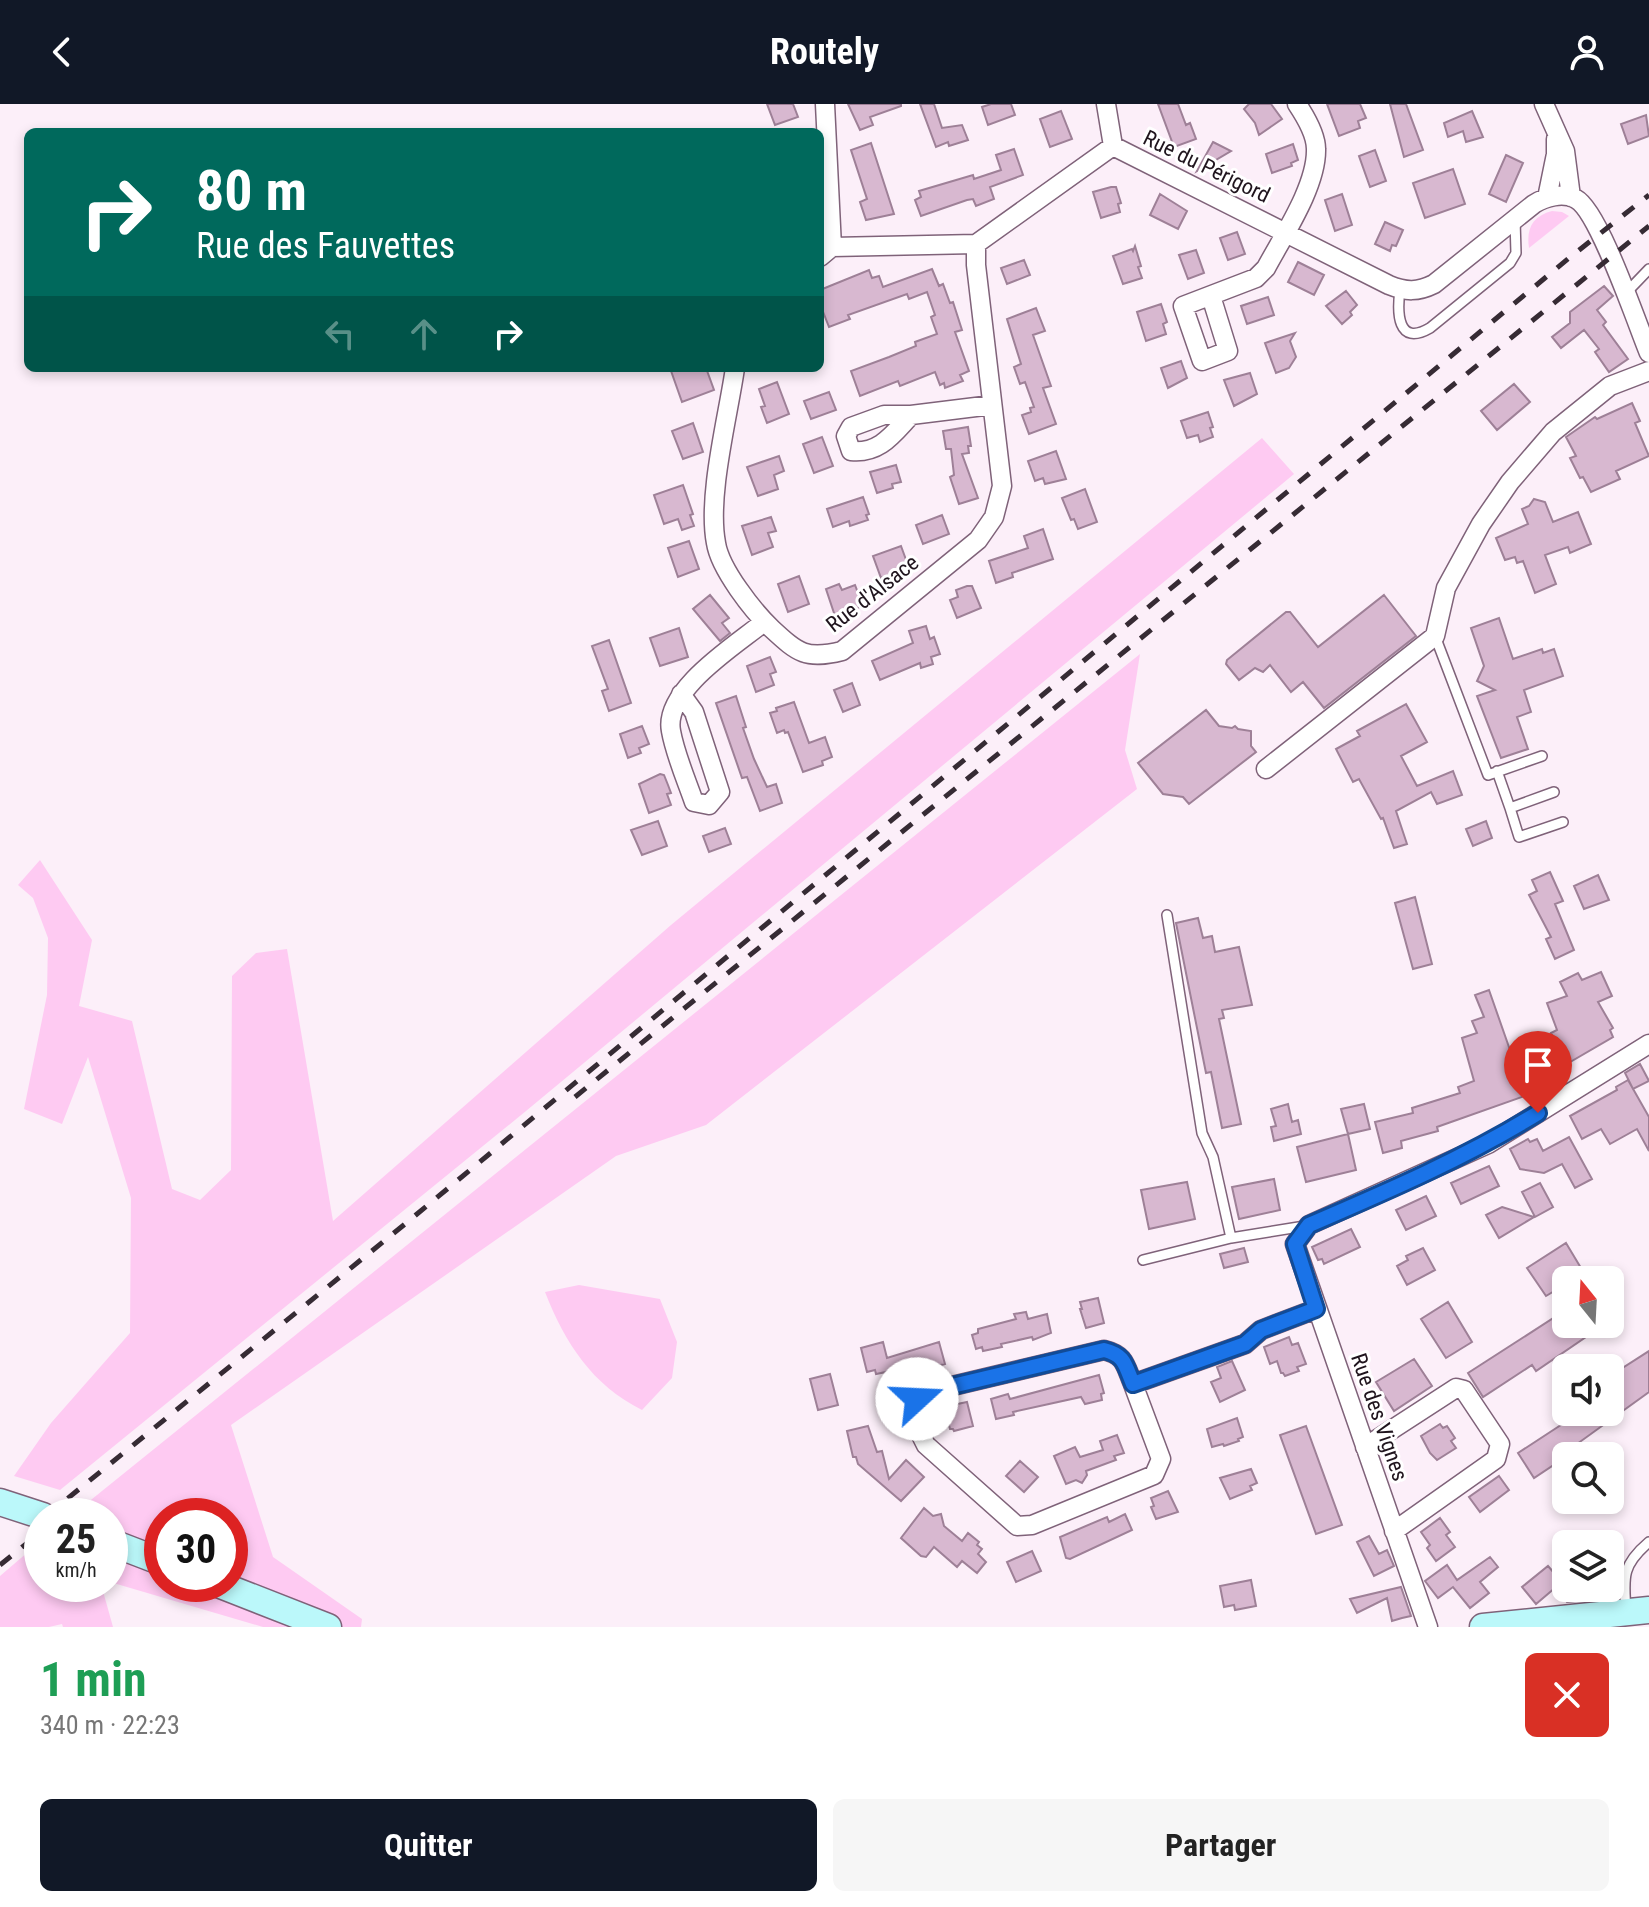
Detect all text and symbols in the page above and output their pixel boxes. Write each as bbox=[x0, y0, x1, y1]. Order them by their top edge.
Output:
icon: back bbox=[40, 30, 84, 74]
icon: person bbox=[1565, 30, 1609, 74]
text: Routely bbox=[770, 31, 879, 73]
street label: Rue du Périgord bbox=[1139, 125, 1274, 208]
text: 80 m bbox=[196, 158, 307, 224]
icon: right bbox=[64, 160, 168, 264]
text: Rue des Fauvettes bbox=[196, 225, 455, 267]
icon: left bbox=[318, 312, 362, 356]
icon: ahead bbox=[402, 312, 446, 356]
icon: right bbox=[486, 312, 530, 356]
street label: Rue d'Alsace bbox=[821, 550, 923, 637]
pin bbox=[1504, 1031, 1572, 1113]
icon: arrive bbox=[1516, 1043, 1560, 1087]
north arrow bbox=[1552, 1266, 1624, 1338]
map controls bbox=[1552, 1266, 1624, 1602]
street label: Rue des Vignes bbox=[1346, 1350, 1413, 1484]
button: sound bbox=[1552, 1354, 1624, 1426]
position arrow bbox=[875, 1357, 959, 1441]
button: search bbox=[1552, 1442, 1624, 1514]
speed limit sign: 30 bbox=[144, 1498, 248, 1602]
text: 25 bbox=[56, 1516, 96, 1563]
button: layers bbox=[1552, 1530, 1624, 1602]
text: km/h bbox=[55, 1558, 97, 1582]
text: 1 min bbox=[40, 1651, 147, 1708]
button: close bbox=[1525, 1653, 1609, 1737]
text: 340 m · 22:23 bbox=[40, 1710, 180, 1740]
button: Quitter bbox=[40, 1799, 817, 1891]
button: Partager bbox=[833, 1799, 1609, 1891]

